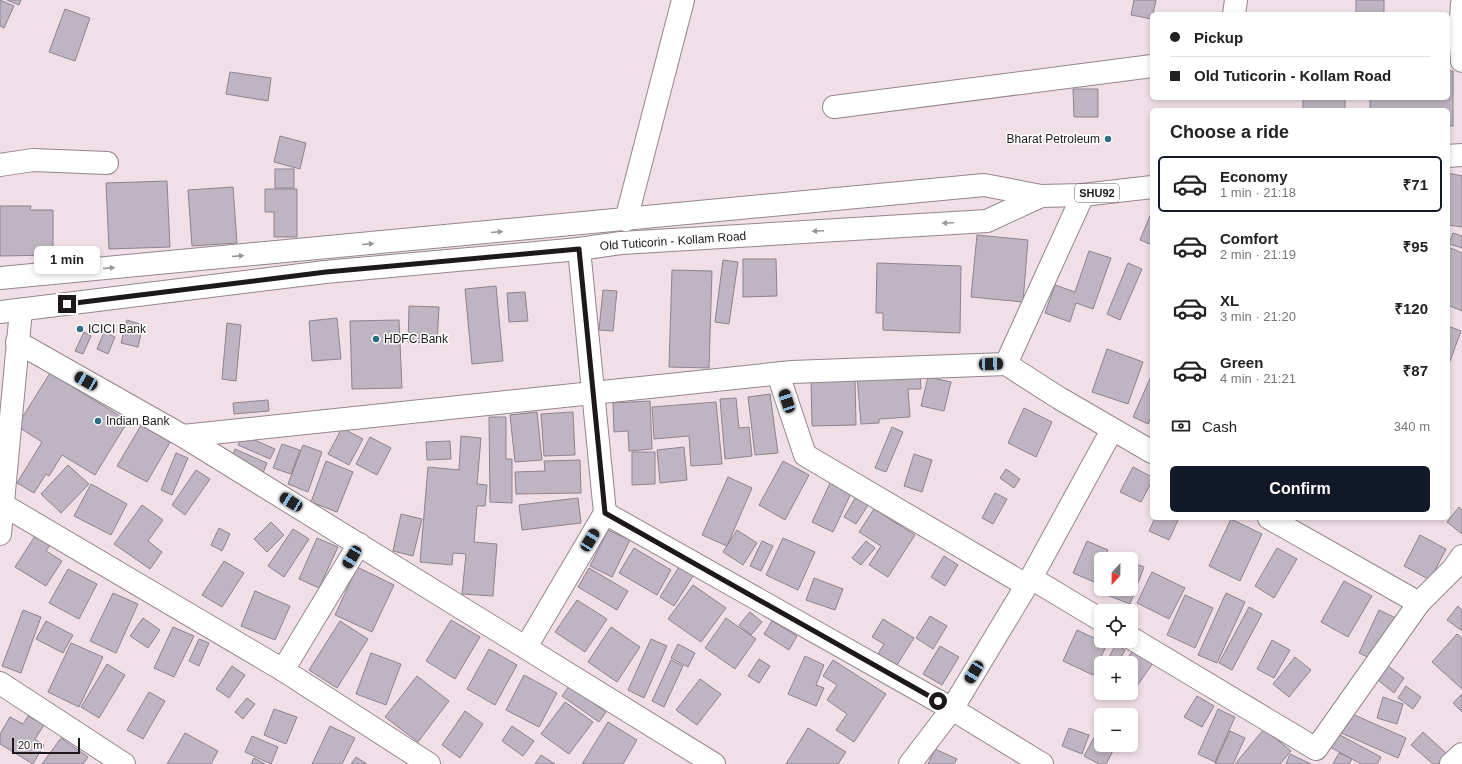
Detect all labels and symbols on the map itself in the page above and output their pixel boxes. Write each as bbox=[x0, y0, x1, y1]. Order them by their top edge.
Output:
place label: Bharat Petroleum bbox=[1007, 132, 1100, 146]
marker: Bharat Petroleum bbox=[1103, 134, 1113, 144]
road number: SHU92 bbox=[1075, 184, 1119, 202]
one-way arrow bbox=[942, 220, 954, 227]
one-way arrow bbox=[812, 227, 824, 234]
one-way arrow bbox=[491, 229, 503, 235]
street label: Old Tuticorin - Kollam Road bbox=[599, 229, 747, 253]
one-way arrow bbox=[361, 241, 374, 248]
callout: 1 min bbox=[34, 246, 100, 274]
one-way arrow bbox=[232, 253, 244, 260]
one-way arrow bbox=[103, 265, 115, 271]
route end bbox=[58, 295, 76, 313]
place label: ICICI Bank bbox=[88, 322, 147, 336]
marker: ICICI Bank bbox=[75, 324, 85, 334]
place label: HDFC Bank bbox=[384, 332, 449, 346]
marker: HDFC Bank bbox=[371, 334, 381, 344]
car bbox=[979, 358, 1003, 370]
car bbox=[73, 370, 99, 392]
car bbox=[778, 388, 796, 414]
place label: Indian Bank bbox=[106, 414, 170, 428]
marker: Indian Bank bbox=[93, 416, 103, 426]
car bbox=[278, 491, 304, 513]
car bbox=[579, 527, 601, 553]
car bbox=[341, 544, 363, 570]
north arrow bbox=[1094, 552, 1138, 596]
car bbox=[963, 659, 985, 685]
route start bbox=[929, 692, 947, 710]
scale bar bbox=[12, 736, 80, 755]

